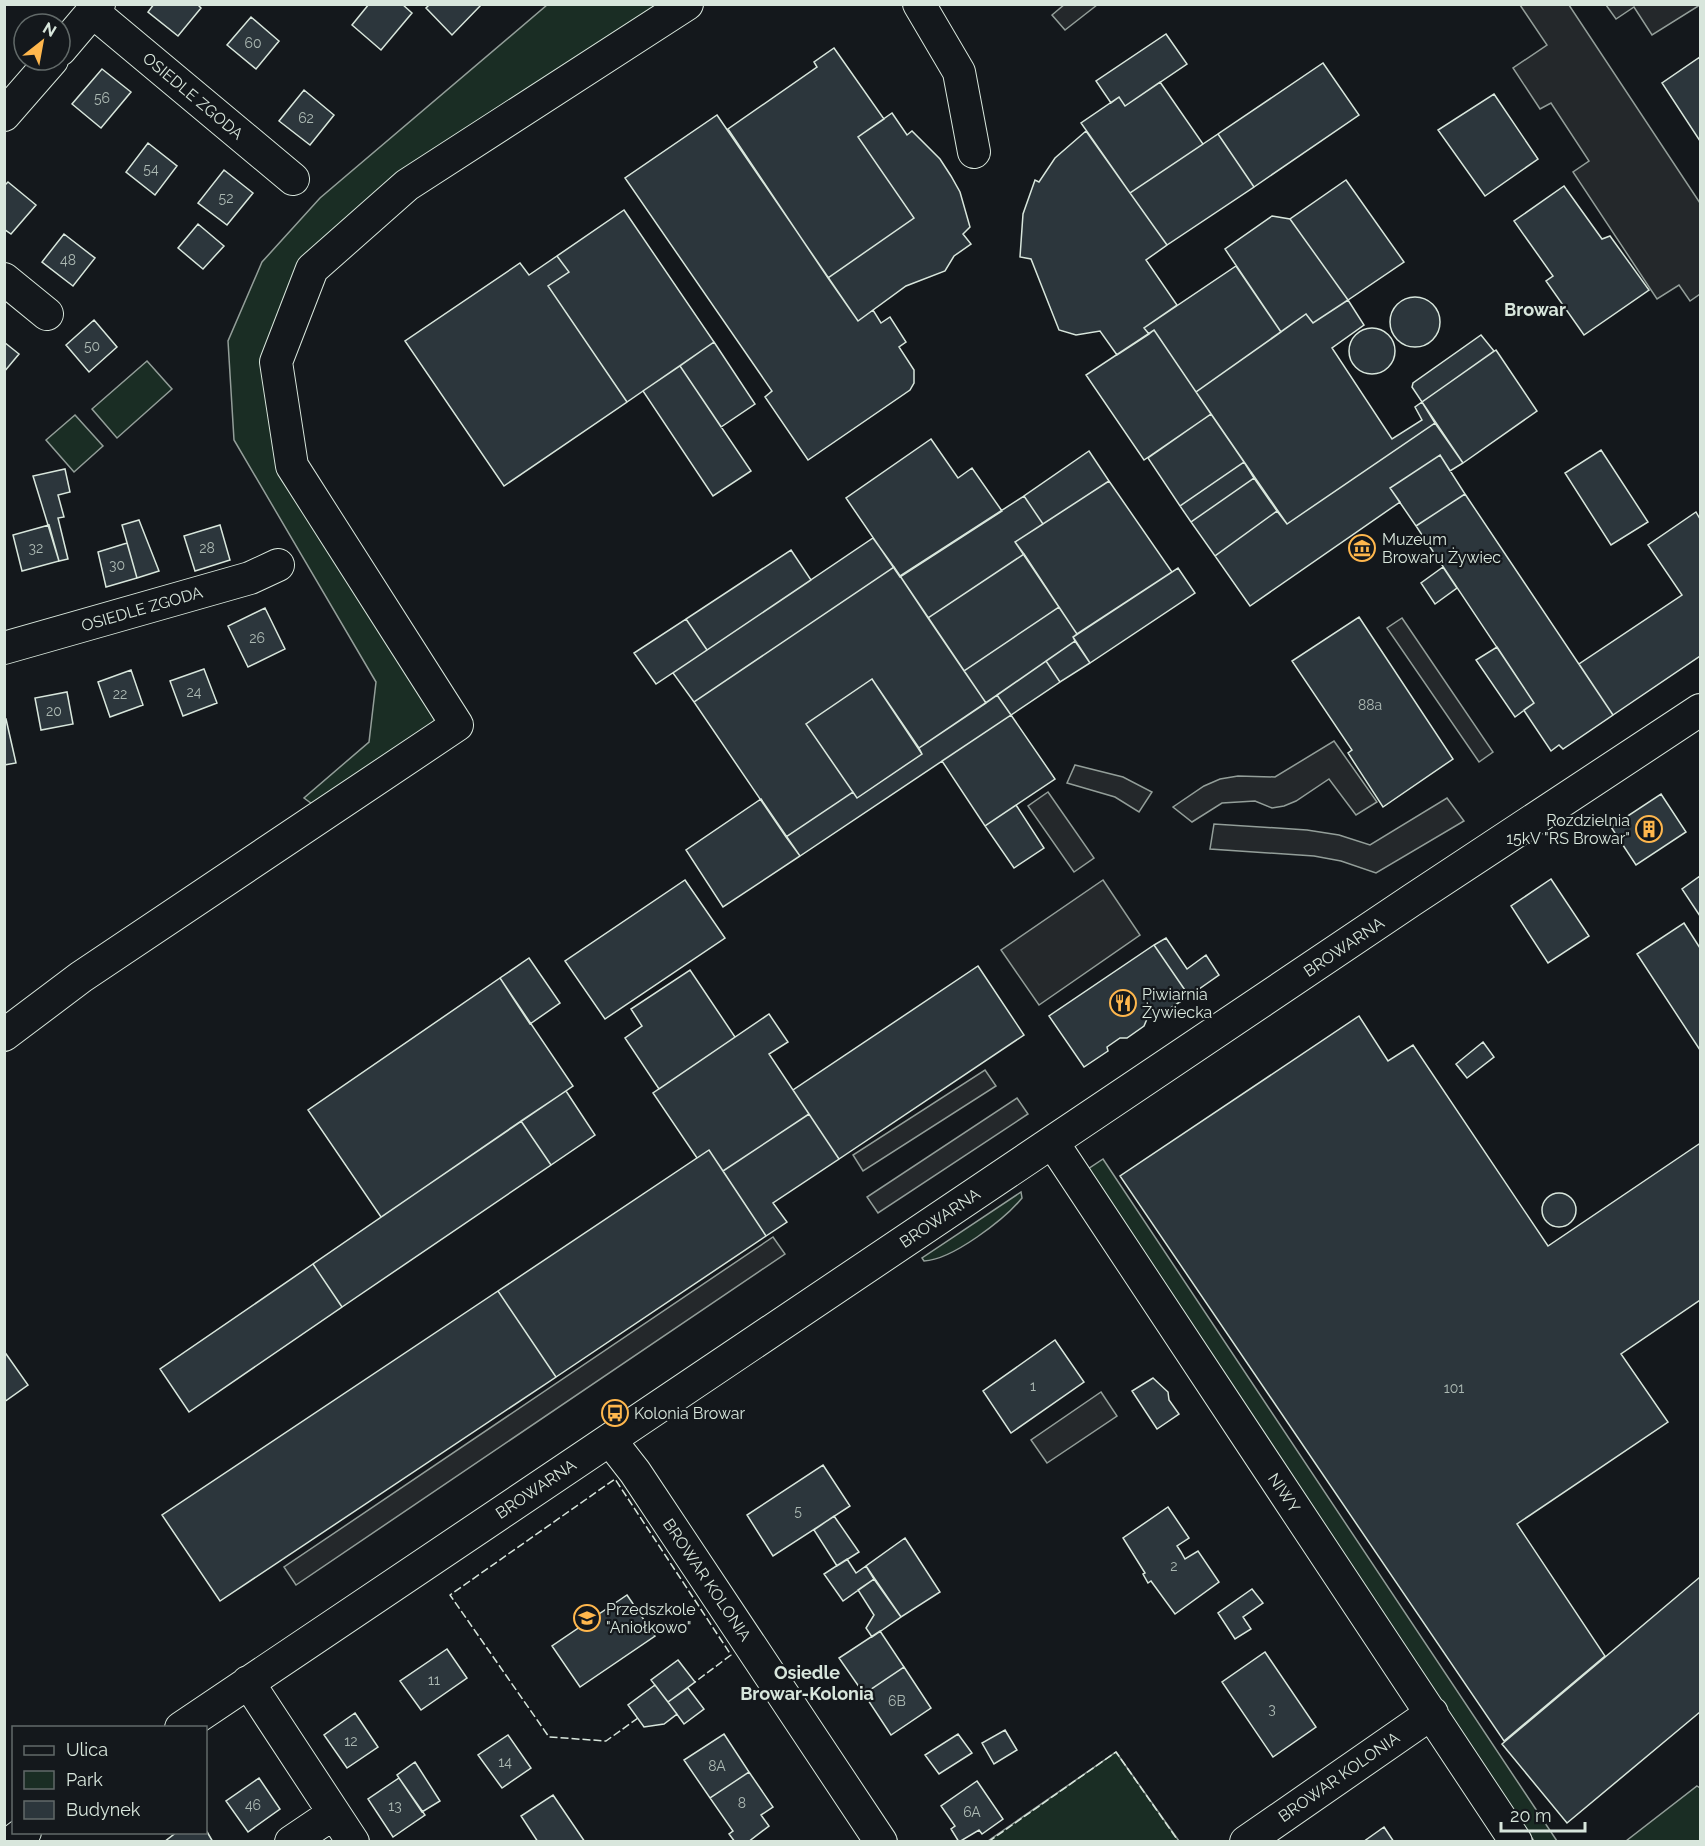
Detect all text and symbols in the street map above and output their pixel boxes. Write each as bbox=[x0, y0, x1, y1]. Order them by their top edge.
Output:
north arrow bbox=[12, 12, 72, 72]
text: N bbox=[39, 18, 60, 41]
house number: 60 bbox=[244, 35, 262, 51]
street label: OSIEDLE ZGODA bbox=[139, 48, 247, 144]
house number: 56 bbox=[94, 90, 110, 106]
house number: 62 bbox=[298, 110, 314, 126]
house number: 54 bbox=[143, 161, 159, 177]
house number: 52 bbox=[219, 190, 233, 206]
house number: 48 bbox=[60, 252, 76, 268]
district label: Browar bbox=[1504, 299, 1566, 320]
house number: 50 bbox=[84, 338, 100, 354]
place label: Muzeum Browaru Żywiec bbox=[1382, 530, 1501, 567]
museum icon: Muzeum Browaru Żywiec bbox=[1347, 533, 1377, 563]
house number: 32 bbox=[29, 540, 43, 556]
house number: 28 bbox=[199, 540, 215, 556]
house number: 30 bbox=[109, 557, 125, 573]
street label: OSIEDLE ZGODA bbox=[79, 583, 205, 635]
house number: 26 bbox=[249, 630, 265, 646]
house number: 24 bbox=[187, 684, 202, 700]
house number: 22 bbox=[113, 686, 127, 702]
house number: 88a bbox=[1358, 697, 1382, 713]
house number: 20 bbox=[46, 703, 62, 719]
place label: Rozdzielnia 15kV "RS Browar" bbox=[1506, 811, 1630, 848]
building icon: Rozdzielnia 15kV "RS Browar" bbox=[1634, 814, 1664, 844]
street label: BROWARNA bbox=[1300, 913, 1388, 981]
place label: Piwiarnia Żywiecka bbox=[1142, 985, 1212, 1022]
restaurant icon: Piwiarnia Żywiecka bbox=[1108, 988, 1138, 1018]
street label: BROWARNA bbox=[896, 1184, 984, 1252]
house number: 1 bbox=[1030, 1378, 1036, 1394]
house number: 101 bbox=[1444, 1380, 1464, 1396]
bus stop icon: Kolonia Browar bbox=[600, 1398, 630, 1428]
place label: Kolonia Browar bbox=[634, 1404, 746, 1423]
street label: BROWARNA bbox=[492, 1455, 580, 1523]
street label: NIWY bbox=[1264, 1470, 1304, 1517]
house number: 5 bbox=[794, 1503, 802, 1519]
street label: BROWAR KOLONIA bbox=[659, 1515, 755, 1645]
house number: 2 bbox=[1170, 1558, 1178, 1574]
place label: Przedszkole "Aniołkowo" bbox=[606, 1600, 696, 1637]
school or university icon: Przedszkole "Aniołkowo" bbox=[572, 1603, 602, 1633]
district label: Osiedle Browar-Kolonia bbox=[740, 1662, 874, 1704]
house number: 11 bbox=[428, 1672, 440, 1688]
house number: 6B bbox=[888, 1693, 906, 1709]
house number: 3 bbox=[1268, 1701, 1276, 1717]
legend bbox=[12, 1726, 207, 1834]
street label: BROWAR KOLONIA bbox=[1275, 1728, 1403, 1826]
house number: 12 bbox=[344, 1733, 358, 1749]
text: Ulica bbox=[66, 1739, 108, 1760]
house number: 14 bbox=[498, 1754, 512, 1770]
house number: 8A bbox=[708, 1758, 726, 1774]
text: Park bbox=[66, 1769, 103, 1790]
house number: 8 bbox=[738, 1795, 746, 1811]
scale bar bbox=[1501, 1795, 1585, 1833]
house number: 46 bbox=[245, 1797, 261, 1813]
house number: 13 bbox=[388, 1798, 402, 1814]
text: Budynek bbox=[66, 1799, 141, 1820]
house number: 6A bbox=[963, 1804, 981, 1820]
text: 20 m bbox=[1510, 1805, 1552, 1826]

